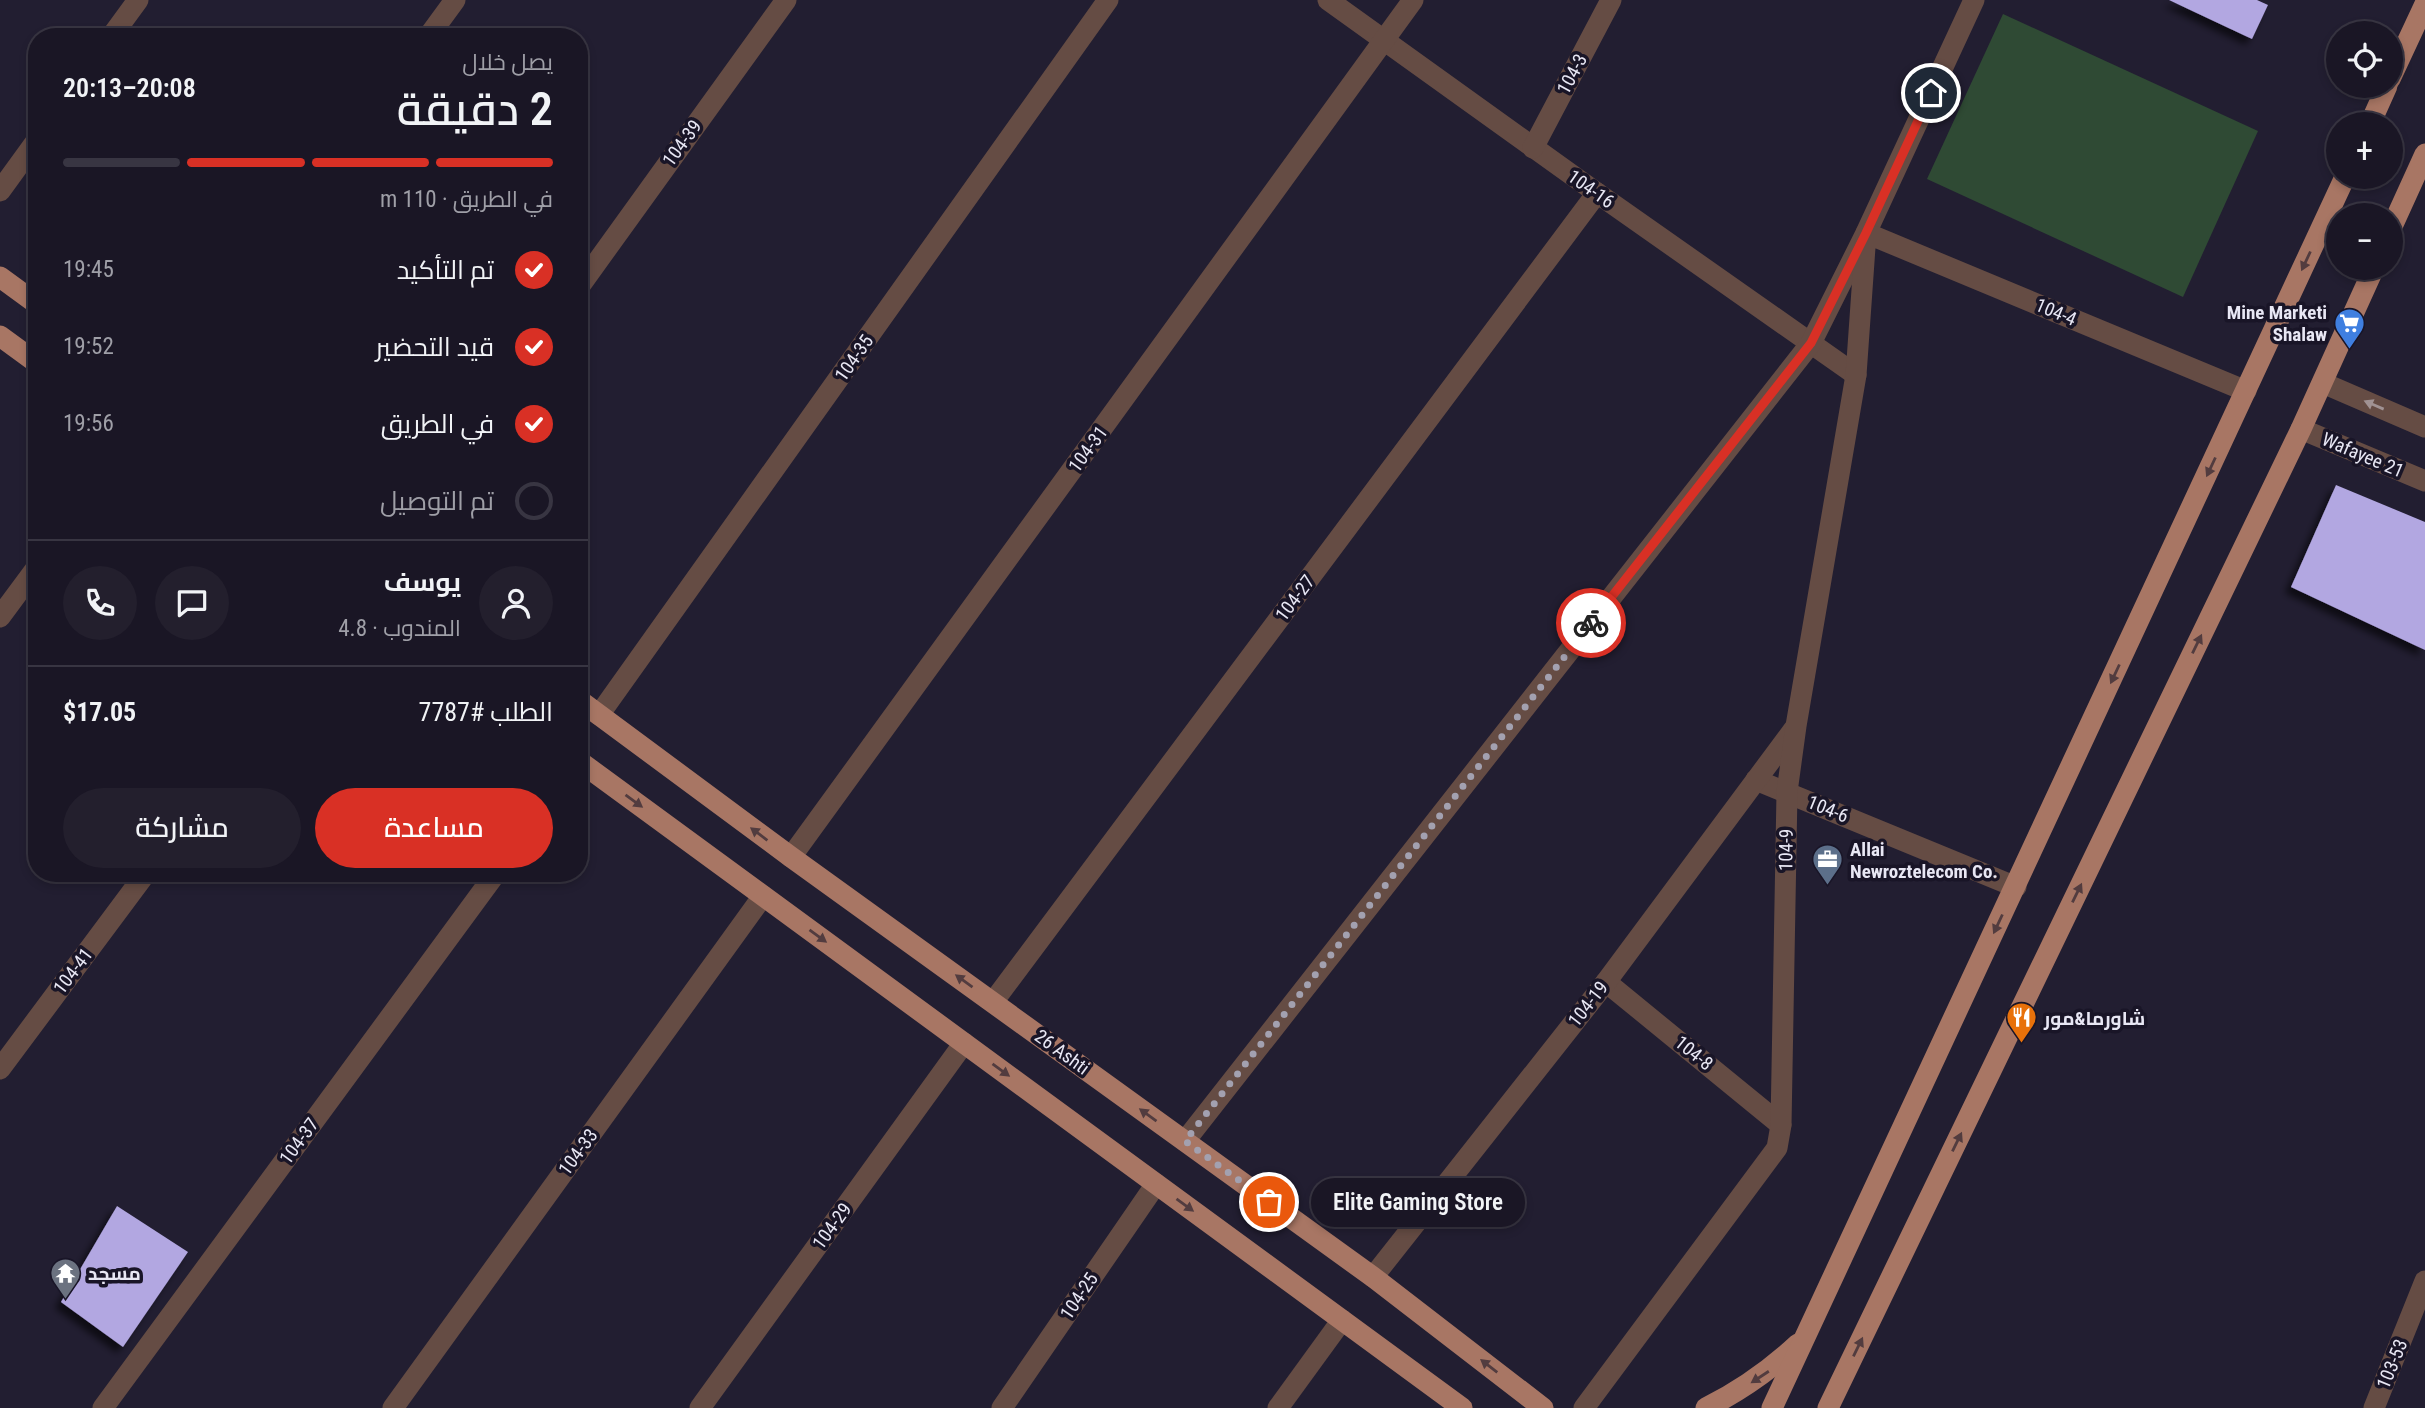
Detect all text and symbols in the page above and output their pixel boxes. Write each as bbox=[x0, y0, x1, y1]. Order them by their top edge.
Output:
map controls bbox=[2326, 21, 2403, 280]
button: locate bbox=[2326, 21, 2403, 98]
text: يصل خلال bbox=[462, 49, 553, 76]
street label: 104-3 bbox=[1552, 50, 1592, 98]
pin bbox=[1901, 63, 1961, 123]
text: 20:08–20:13 bbox=[63, 73, 196, 103]
icon: home bbox=[1912, 74, 1950, 112]
text: 2 دقيقة bbox=[397, 82, 553, 136]
button: + bbox=[2326, 112, 2403, 189]
street label: 104-39 bbox=[658, 115, 706, 171]
street label: 104-16 bbox=[1563, 165, 1619, 213]
text: في الطريق · 110 m bbox=[380, 186, 553, 213]
button: − bbox=[2326, 203, 2403, 280]
icon: check bbox=[515, 251, 553, 289]
one-way arrow bbox=[2301, 251, 2312, 271]
text: تم التأكيد bbox=[397, 255, 494, 285]
text: 19:45 bbox=[63, 256, 114, 283]
street label: 104-4 bbox=[2032, 293, 2080, 331]
place label: Mine Marketi Shalaw bbox=[2227, 301, 2327, 346]
supermarket icon: Mine Marketi Shalaw bbox=[2333, 306, 2367, 350]
icon: check bbox=[515, 328, 553, 366]
street label: 104-35 bbox=[830, 330, 878, 386]
text: قيد التحضير bbox=[376, 332, 494, 362]
text: 19:52 bbox=[63, 333, 114, 360]
one-way arrow bbox=[2364, 399, 2384, 411]
icon: check bbox=[515, 405, 553, 443]
text: في الطريق bbox=[381, 409, 494, 439]
text: 19:56 bbox=[63, 410, 114, 437]
street label: 104-31 bbox=[1064, 421, 1112, 477]
street label: Wafayee 21 bbox=[2318, 427, 2408, 483]
one-way arrow bbox=[2205, 457, 2217, 477]
text: تم التوصيل bbox=[380, 486, 494, 516]
button: phone bbox=[63, 566, 137, 640]
button: chat bbox=[155, 566, 229, 640]
button: person bbox=[479, 566, 553, 640]
text: يوسف bbox=[384, 567, 461, 597]
street label: 104-27 bbox=[1270, 570, 1320, 626]
courier bbox=[1556, 588, 1626, 658]
icon: bike bbox=[1572, 604, 1610, 642]
text: المندوب · 4.8 bbox=[338, 615, 461, 642]
one-way arrow bbox=[2192, 634, 2203, 654]
one-way arrow bbox=[2109, 664, 2121, 684]
text: $17.05 bbox=[63, 697, 136, 727]
text: الطلب #7787 bbox=[419, 697, 553, 727]
button: مشاركة bbox=[63, 788, 301, 868]
button: مساعدة bbox=[315, 788, 553, 868]
street label: 104-6 bbox=[1804, 790, 1852, 828]
one-way arrow bbox=[625, 794, 643, 808]
one-way arrow bbox=[750, 827, 769, 841]
street label: 104-9 bbox=[1774, 829, 1798, 871]
place label: Allai Newroztelecom Co. bbox=[1850, 838, 1998, 883]
office icon: Allai Newroztelecom Co. bbox=[1810, 843, 1844, 887]
one-way arrow bbox=[2072, 883, 2083, 903]
one-way arrow bbox=[1993, 914, 2004, 935]
one-way arrow bbox=[809, 929, 827, 943]
street label: 104-41 bbox=[48, 943, 98, 999]
one-way arrow bbox=[955, 974, 973, 988]
street label: 104-19 bbox=[1563, 977, 1613, 1031]
restaurant icon: شاورما&مور bbox=[2004, 1001, 2038, 1045]
place label: شاورما&مور bbox=[2043, 1007, 2145, 1030]
street label: 26 Ashti bbox=[1030, 1025, 1094, 1079]
street label: 104-8 bbox=[1670, 1031, 1718, 1075]
one-way arrow bbox=[992, 1063, 1010, 1077]
one-way arrow bbox=[1139, 1108, 1157, 1122]
street label: 104-37 bbox=[275, 1113, 323, 1169]
street label: 104-33 bbox=[554, 1124, 602, 1180]
one-way arrow bbox=[1951, 1132, 1963, 1152]
pin bbox=[1239, 1172, 1299, 1232]
callout: Elite Gaming Store bbox=[1311, 1178, 1524, 1226]
icon: bag bbox=[1250, 1183, 1288, 1221]
text: Elite Gaming Store bbox=[1333, 1189, 1503, 1216]
street label: 104-29 bbox=[808, 1198, 856, 1254]
one-way arrow bbox=[1176, 1198, 1194, 1212]
temple icon: مسجد bbox=[48, 1256, 82, 1300]
place label: مسجد bbox=[88, 1262, 141, 1285]
street label: 104-25 bbox=[1055, 1268, 1103, 1324]
street label: 103-53 bbox=[2372, 1336, 2412, 1392]
one-way arrow bbox=[1852, 1337, 1864, 1357]
one-way arrow bbox=[1480, 1359, 1498, 1374]
one-way arrow bbox=[1750, 1370, 1770, 1383]

